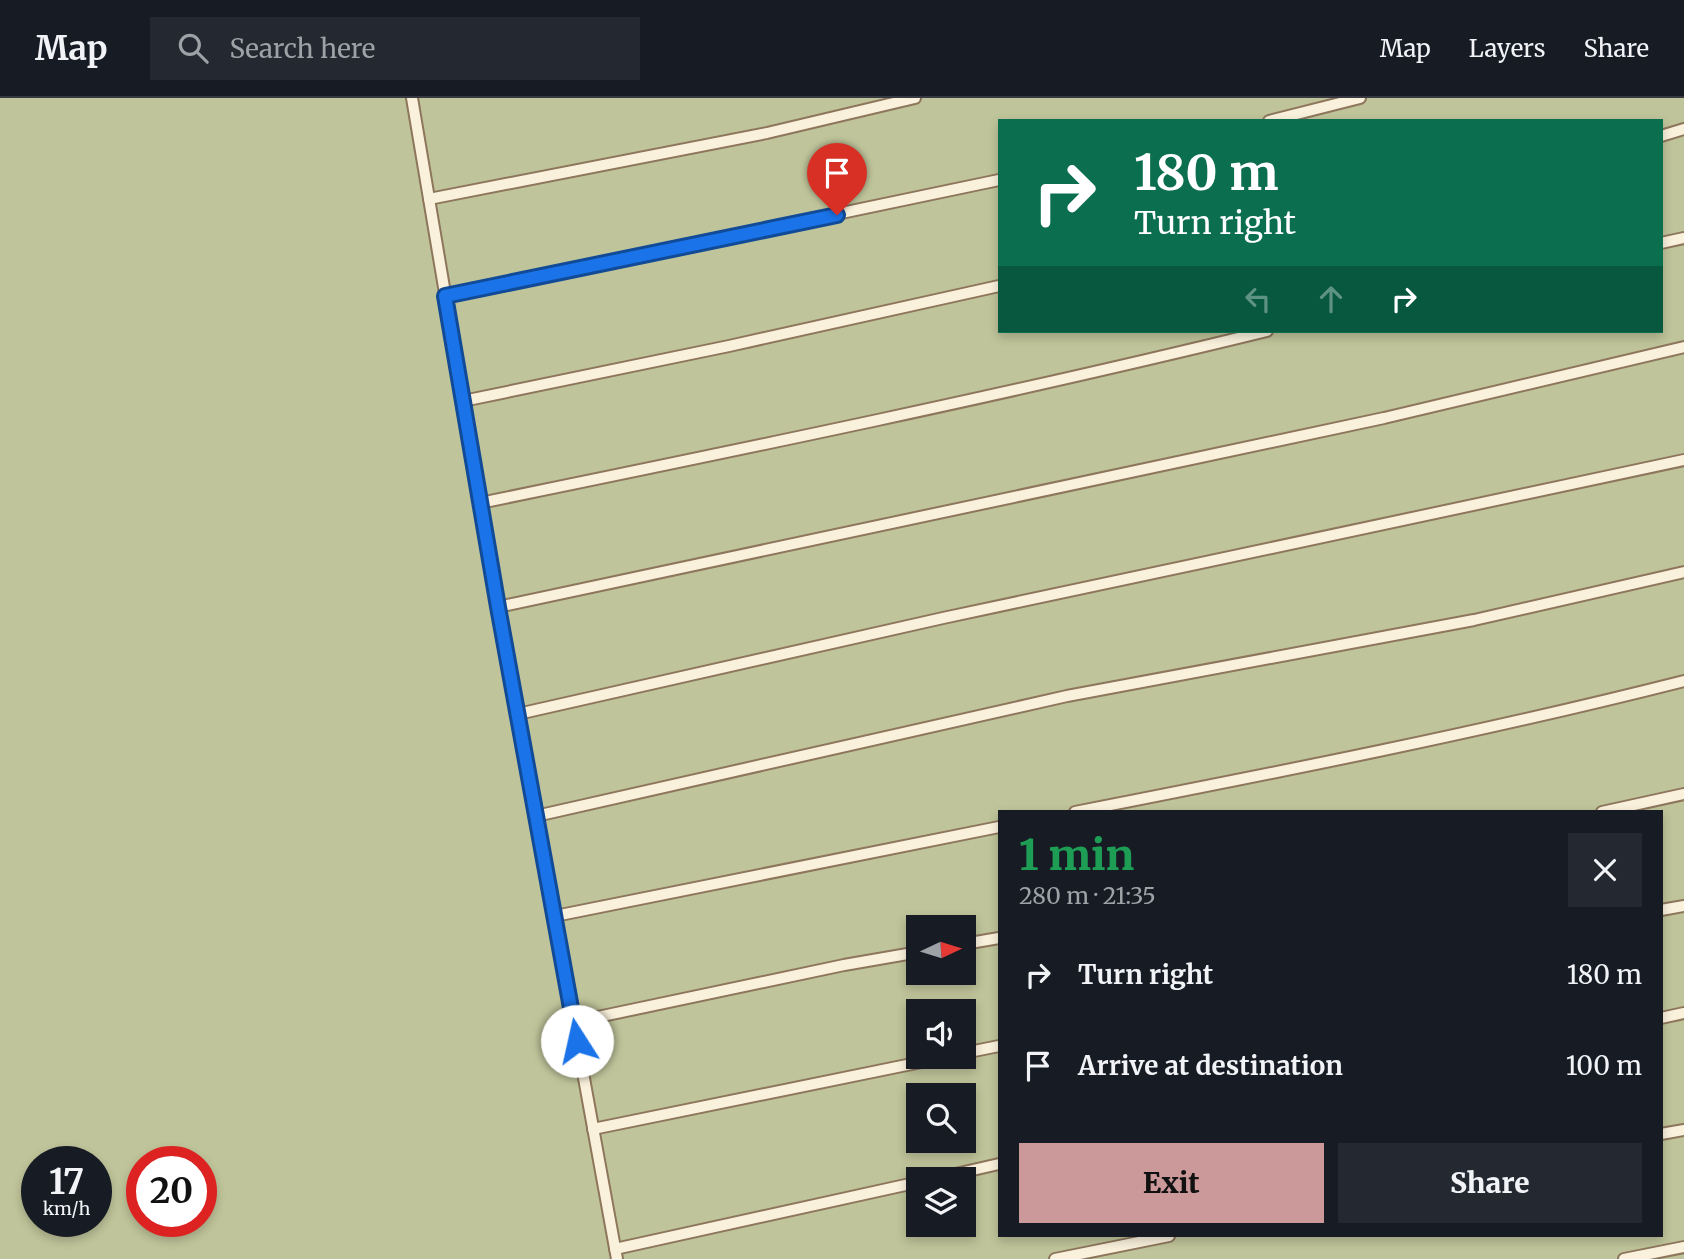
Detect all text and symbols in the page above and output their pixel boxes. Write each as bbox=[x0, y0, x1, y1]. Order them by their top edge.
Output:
search box bbox=[150, 17, 640, 80]
text: Map bbox=[35, 28, 108, 69]
icon: search bbox=[174, 29, 212, 67]
text: Search here bbox=[230, 32, 375, 65]
text: Map bbox=[1380, 33, 1431, 64]
text: Layers bbox=[1469, 33, 1545, 64]
text: Share bbox=[1583, 33, 1649, 64]
text: 180 m bbox=[1134, 142, 1279, 203]
pin bbox=[807, 143, 867, 215]
icon: right bbox=[1019, 147, 1110, 238]
icon: arrive bbox=[818, 154, 856, 192]
text: Turn right bbox=[1134, 203, 1296, 243]
icon: left bbox=[1239, 280, 1277, 318]
icon: ahead bbox=[1312, 280, 1350, 318]
icon: right bbox=[1385, 280, 1423, 318]
text: 1 min bbox=[1019, 829, 1134, 881]
button: close bbox=[1568, 833, 1642, 907]
text: 280 m · 21:35 bbox=[1019, 881, 1156, 910]
north arrow bbox=[906, 915, 976, 985]
map controls bbox=[906, 915, 976, 1237]
icon: right bbox=[1019, 956, 1057, 994]
text: Turn right bbox=[1078, 958, 1213, 991]
text: 180 m bbox=[1567, 958, 1642, 991]
button: sound bbox=[906, 999, 976, 1069]
position arrow bbox=[540, 1004, 614, 1078]
icon: arrive bbox=[1019, 1047, 1057, 1085]
text: Arrive at destination bbox=[1078, 1049, 1343, 1082]
text: 100 m bbox=[1566, 1049, 1642, 1082]
button: search bbox=[906, 1083, 976, 1153]
button: Exit bbox=[1019, 1143, 1324, 1223]
button: Share bbox=[1338, 1143, 1642, 1223]
speed limit sign: 20 bbox=[126, 1146, 217, 1237]
text: 17 bbox=[49, 1160, 84, 1204]
button: layers bbox=[906, 1167, 976, 1237]
text: km/h bbox=[43, 1197, 90, 1220]

